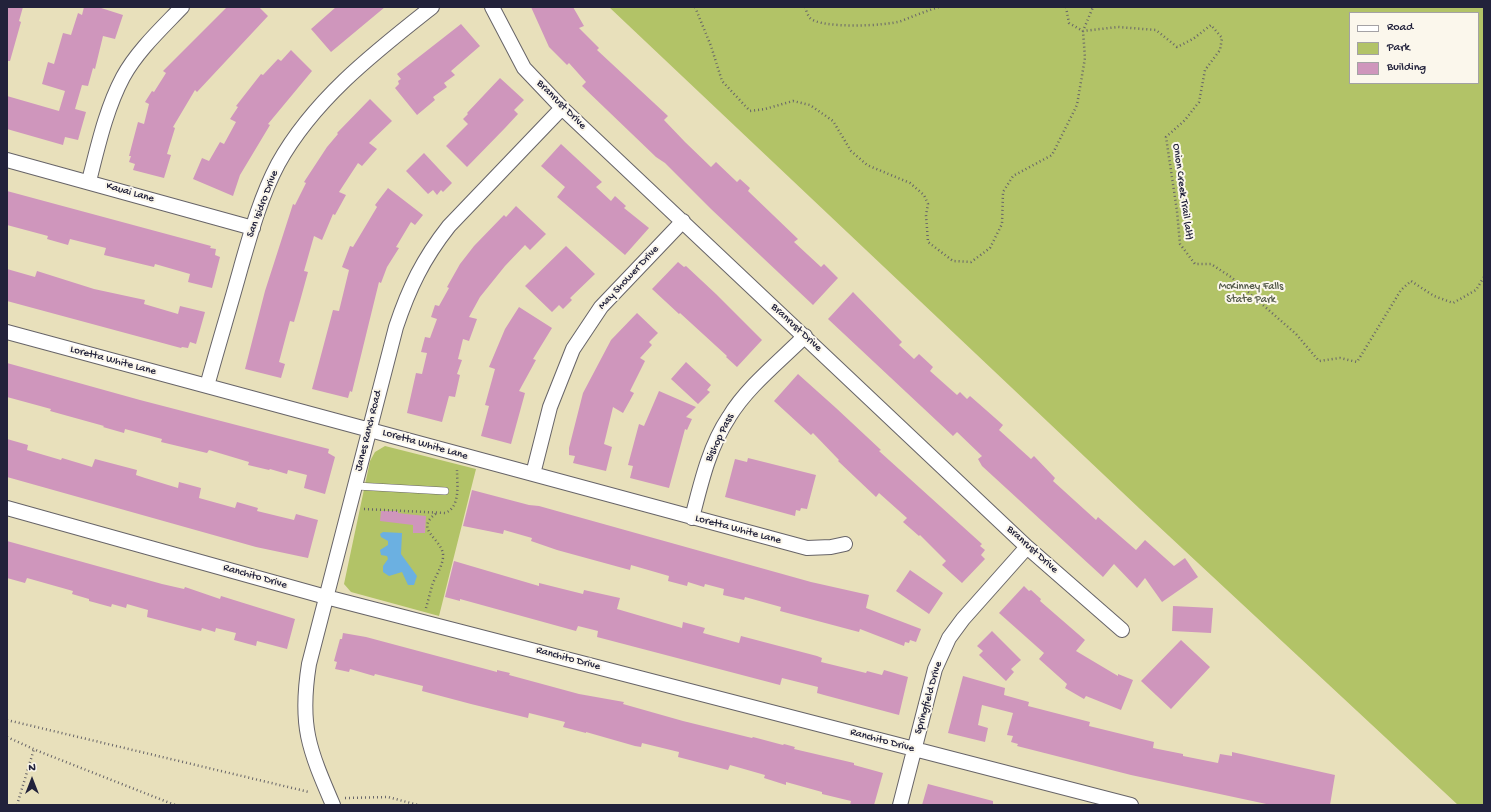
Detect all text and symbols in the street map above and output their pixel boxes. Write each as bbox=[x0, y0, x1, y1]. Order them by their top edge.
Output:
legend bbox=[1349, 12, 1479, 84]
text: Road bbox=[1387, 21, 1413, 35]
text: Park bbox=[1387, 41, 1410, 55]
text: Building bbox=[1387, 61, 1426, 75]
street label: Branrust Drive bbox=[533, 77, 589, 133]
street label: Onion Creek Trail (alt) bbox=[1169, 143, 1195, 241]
street label: San Isidro Drive bbox=[244, 169, 282, 239]
street label: Kauai Lane bbox=[104, 180, 156, 206]
street label: May Shower Drive bbox=[596, 243, 662, 313]
park label: McKinney Falls State Park bbox=[1219, 280, 1283, 306]
street label: Branrust Drive bbox=[768, 301, 824, 355]
street label: Loretta White Lane bbox=[69, 343, 157, 379]
street label: Janes Ranch Road bbox=[353, 389, 385, 473]
street label: Bishop Pass bbox=[703, 412, 737, 464]
street label: Loretta White Lane bbox=[381, 426, 469, 464]
street label: Loretta White Lane bbox=[694, 512, 782, 548]
street label: Branrust Drive bbox=[1003, 523, 1061, 577]
street label: Ranchito Drive bbox=[222, 562, 288, 592]
street label: Ranchito Drive bbox=[534, 644, 602, 674]
street label: Springfield Drive bbox=[912, 660, 946, 736]
street label: Ranchito Drive bbox=[848, 726, 916, 756]
north arrow bbox=[12, 760, 52, 800]
text: N bbox=[28, 762, 36, 774]

